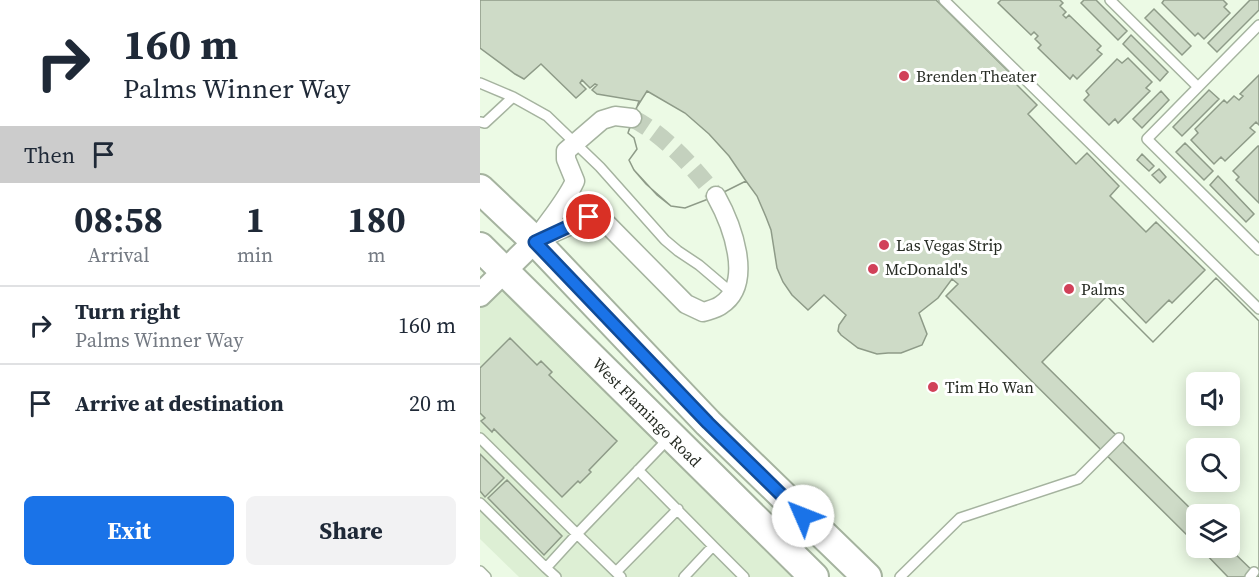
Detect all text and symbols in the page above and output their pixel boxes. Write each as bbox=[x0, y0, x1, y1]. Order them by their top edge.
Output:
text: 160 m bbox=[123, 15, 238, 73]
icon: right bbox=[24, 24, 102, 102]
place label: Brenden Theater bbox=[916, 65, 1037, 87]
marker: Brenden Theater bbox=[897, 69, 911, 83]
text: Palms Winner Way bbox=[123, 70, 350, 107]
icon: arrive bbox=[87, 138, 120, 171]
text: Then bbox=[24, 140, 75, 170]
pin bbox=[563, 191, 614, 242]
text: 08:58 bbox=[74, 195, 163, 244]
text: 1 bbox=[245, 195, 265, 244]
text: 180 bbox=[347, 195, 406, 244]
icon: arrive bbox=[572, 200, 605, 233]
place label: Las Vegas Strip bbox=[896, 234, 1002, 256]
marker: Las Vegas Strip bbox=[877, 238, 891, 252]
text: Arrival bbox=[88, 241, 149, 269]
text: min bbox=[237, 241, 273, 269]
text: m bbox=[368, 241, 386, 269]
place label: McDonald's bbox=[885, 258, 968, 280]
marker: McDonald's bbox=[866, 262, 880, 276]
place label: Palms bbox=[1081, 278, 1125, 300]
marker: Palms bbox=[1062, 282, 1076, 296]
text: Turn right bbox=[75, 296, 180, 326]
icon: right bbox=[24, 309, 57, 342]
text: 160 m bbox=[398, 310, 456, 340]
text: Palms Winner Way bbox=[75, 326, 243, 354]
street label: West Flamingo Road bbox=[588, 353, 706, 471]
map controls bbox=[1186, 372, 1240, 558]
button: sound bbox=[1186, 372, 1240, 426]
place label: Tim Ho Wan bbox=[945, 376, 1034, 398]
marker: Tim Ho Wan bbox=[926, 380, 940, 394]
icon: arrive bbox=[24, 387, 57, 420]
text: Arrive at destination bbox=[75, 388, 284, 418]
text: 20 m bbox=[409, 388, 456, 418]
button: search bbox=[1186, 438, 1240, 492]
position arrow bbox=[771, 484, 835, 548]
button: Exit bbox=[24, 496, 234, 565]
button: Share bbox=[246, 496, 456, 565]
button: layers bbox=[1186, 504, 1240, 558]

